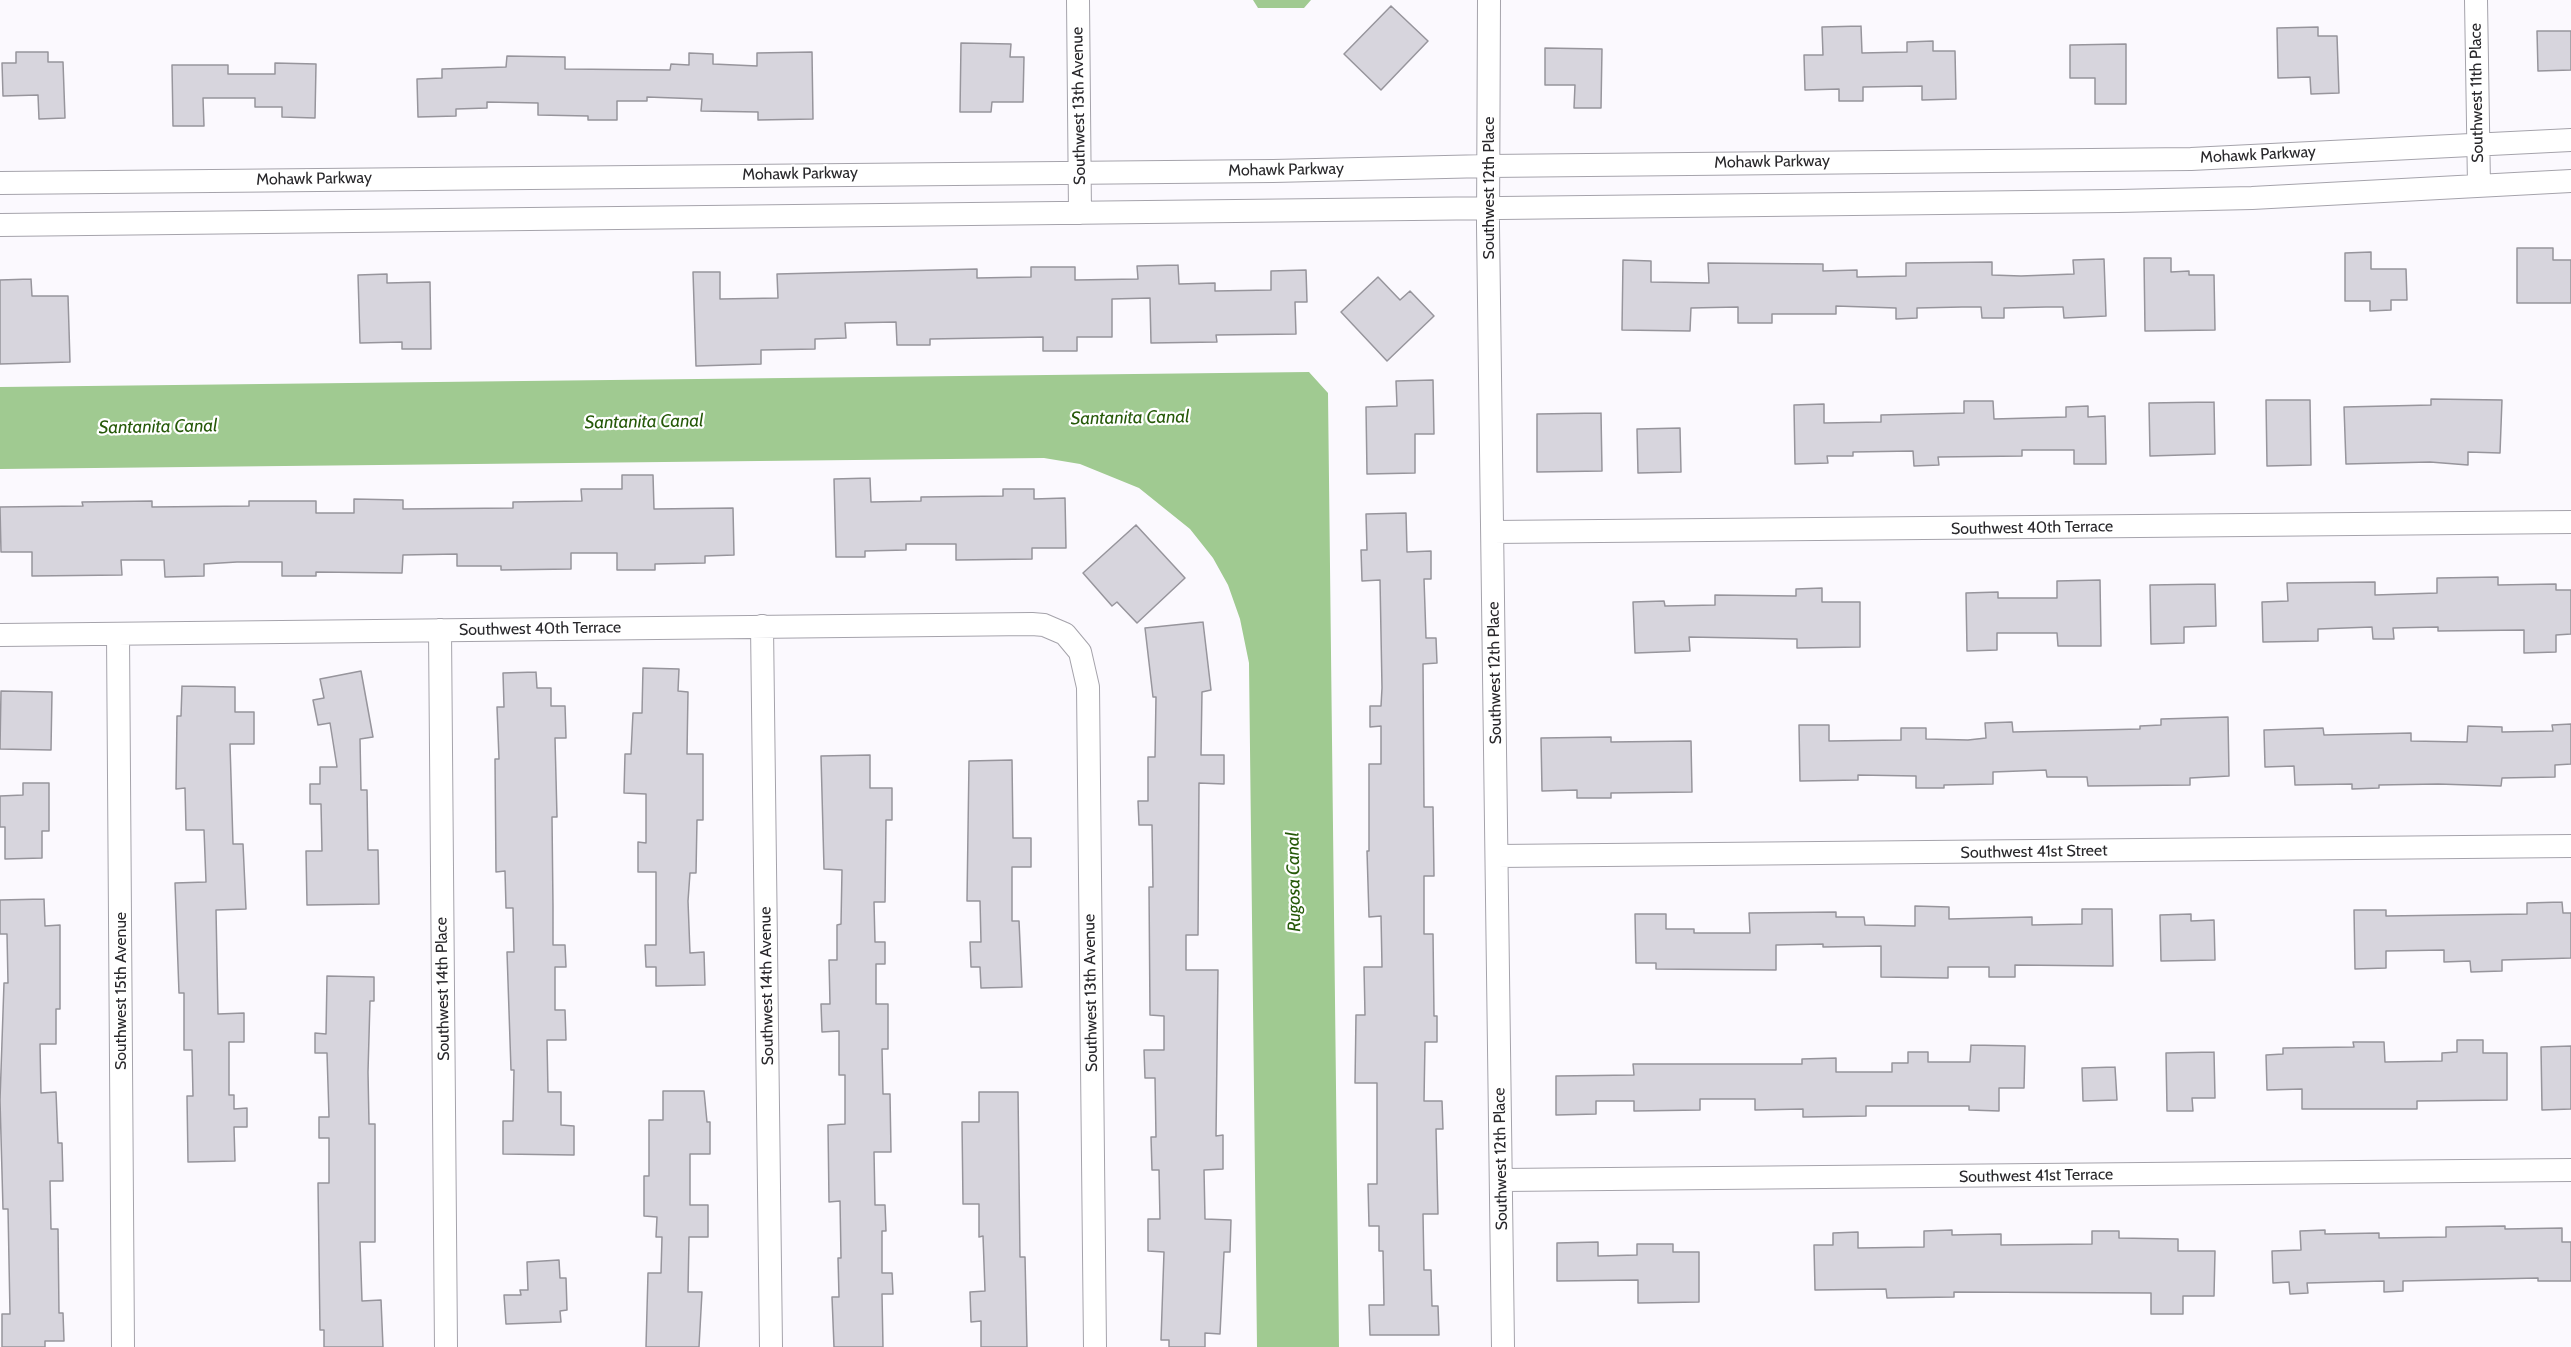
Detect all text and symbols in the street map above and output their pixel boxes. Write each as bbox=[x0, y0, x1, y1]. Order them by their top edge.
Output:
street label: Southwest 11th Place bbox=[2466, 23, 2488, 163]
street label: Southwest 13th Avenue bbox=[1068, 27, 1090, 185]
street label: Southwest 12th Place bbox=[1479, 117, 1499, 259]
street label: Mohawk Parkway bbox=[2200, 142, 2316, 168]
street label: Mohawk Parkway bbox=[1714, 151, 1830, 173]
street label: Mohawk Parkway bbox=[1228, 159, 1344, 181]
street label: Mohawk Parkway bbox=[742, 163, 858, 185]
street label: Mohawk Parkway bbox=[256, 168, 372, 190]
water label: Santanita Canal bbox=[1070, 406, 1190, 430]
water label: Santanita Canal bbox=[584, 410, 704, 434]
water label: Santanita Canal bbox=[98, 415, 218, 439]
street label: Southwest 40th Terrace bbox=[1951, 517, 2113, 539]
street label: Southwest 12th Place bbox=[1484, 601, 1506, 745]
street label: Southwest 40th Terrace bbox=[459, 618, 621, 640]
water label: Rugosa Canal bbox=[1282, 832, 1306, 932]
street label: Southwest 41st Street bbox=[1960, 841, 2108, 863]
street label: Southwest 14th Avenue bbox=[756, 907, 778, 1065]
street label: Southwest 15th Avenue bbox=[111, 912, 131, 1070]
street label: Southwest 13th Avenue bbox=[1080, 914, 1102, 1072]
street label: Southwest 14th Place bbox=[432, 917, 454, 1061]
street label: Southwest 12th Place bbox=[1490, 1087, 1512, 1231]
street label: Southwest 41st Terrace bbox=[1959, 1165, 2113, 1187]

